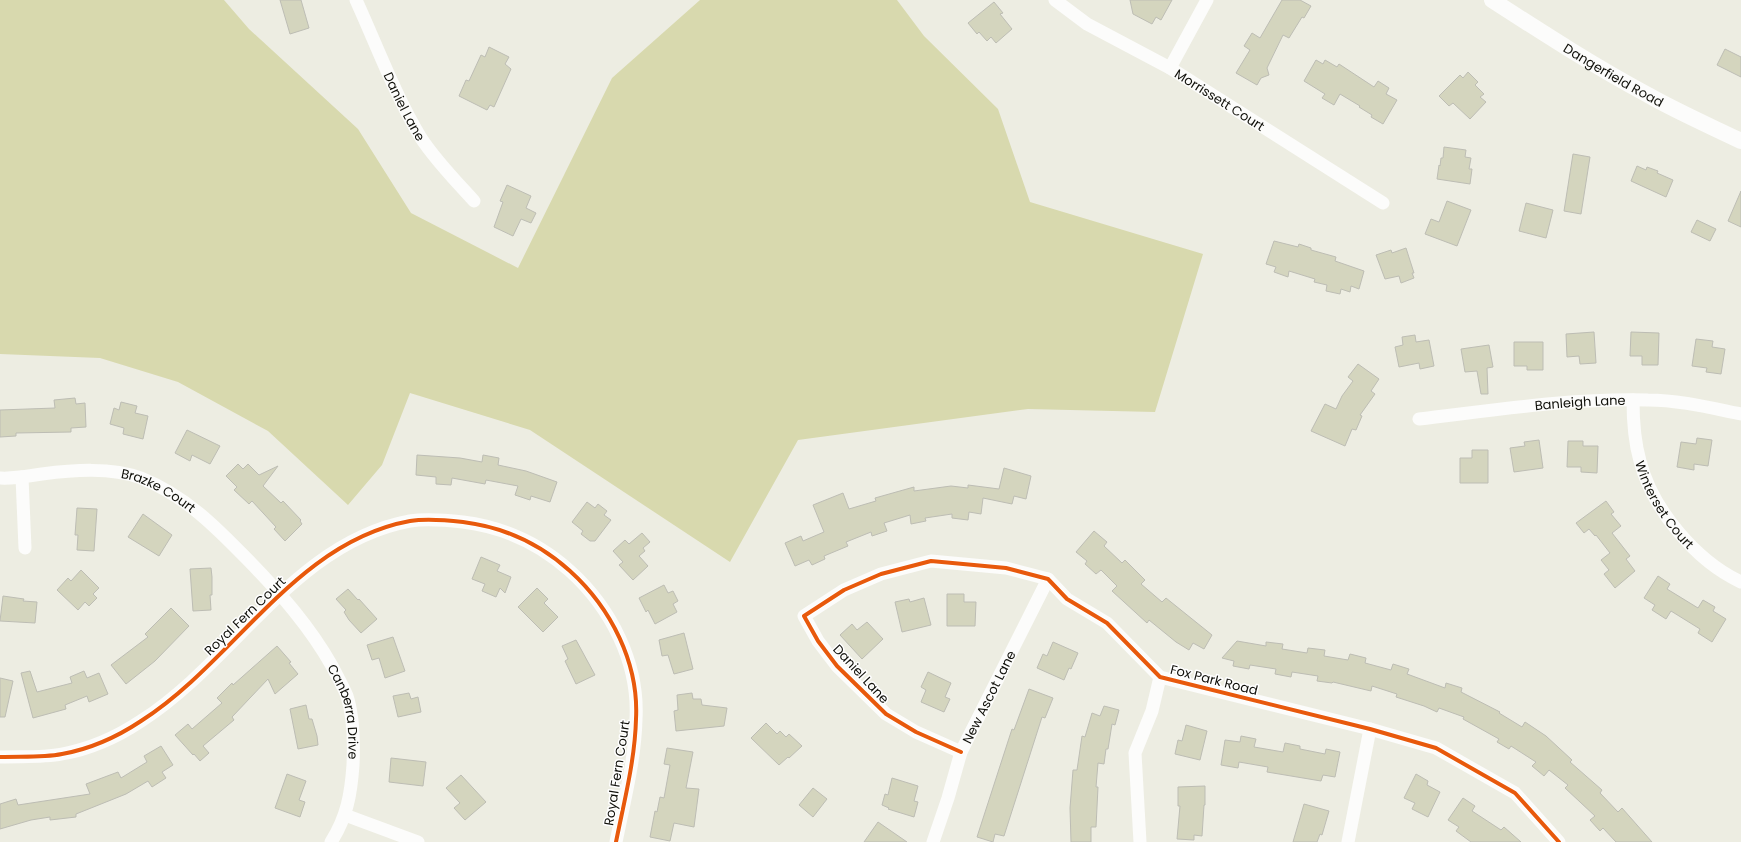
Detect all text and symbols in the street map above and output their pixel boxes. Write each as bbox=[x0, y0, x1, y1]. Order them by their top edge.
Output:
street label: Dangerfield Road bbox=[1560, 38, 1667, 111]
street label: Morrissett Court bbox=[1171, 64, 1269, 135]
street label: Daniel Lane bbox=[379, 69, 430, 145]
street label: Banleigh Lane bbox=[1534, 390, 1626, 415]
street label: Winterset Court bbox=[1631, 458, 1699, 553]
street label: Brazke Court bbox=[119, 463, 200, 517]
street label: Royal Fern Court bbox=[200, 572, 290, 660]
street label: Daniel Lane bbox=[828, 640, 894, 708]
street label: New Ascot Lane bbox=[957, 647, 1020, 747]
street label: Fox Park Road bbox=[1168, 660, 1260, 700]
street label: Canberra Drive bbox=[323, 661, 363, 760]
street label: Royal Fern Court bbox=[599, 719, 635, 827]

